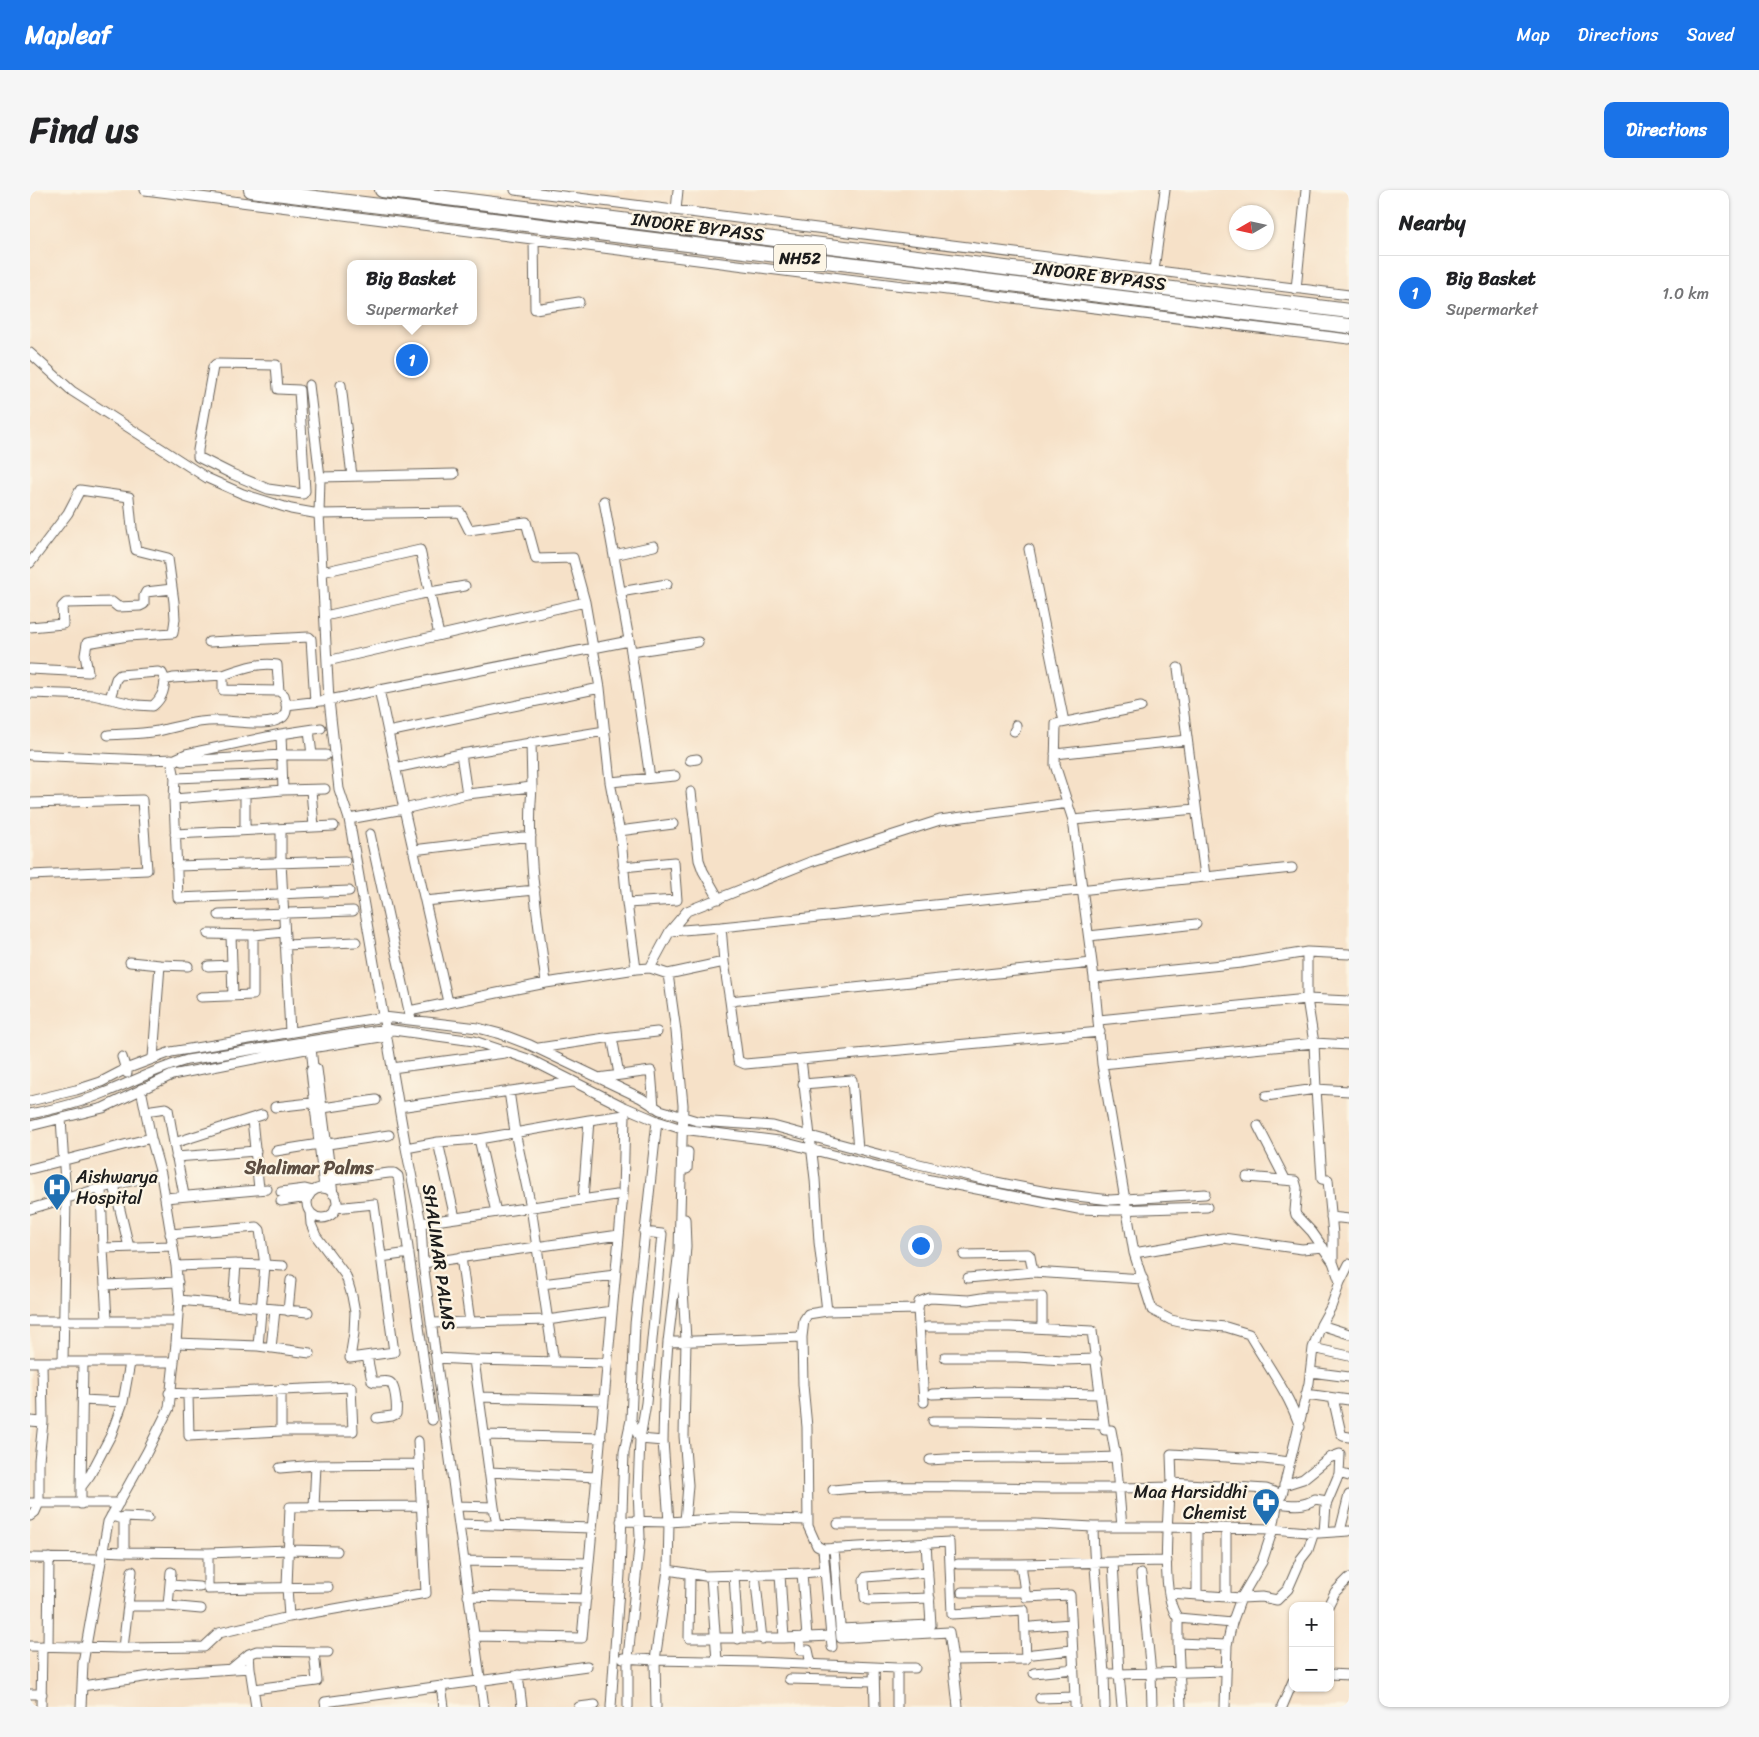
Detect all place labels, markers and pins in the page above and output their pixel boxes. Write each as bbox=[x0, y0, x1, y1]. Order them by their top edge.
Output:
pin: 1 bbox=[396, 341, 428, 379]
place label: Aishwarya Hospital bbox=[75, 1161, 158, 1214]
hospital icon: Aishwarya Hospital bbox=[42, 1172, 72, 1211]
place label: Maa Harsiddhi Chemist bbox=[1134, 1476, 1248, 1529]
pharmacy icon: Maa Harsiddhi Chemist bbox=[1251, 1487, 1281, 1526]

